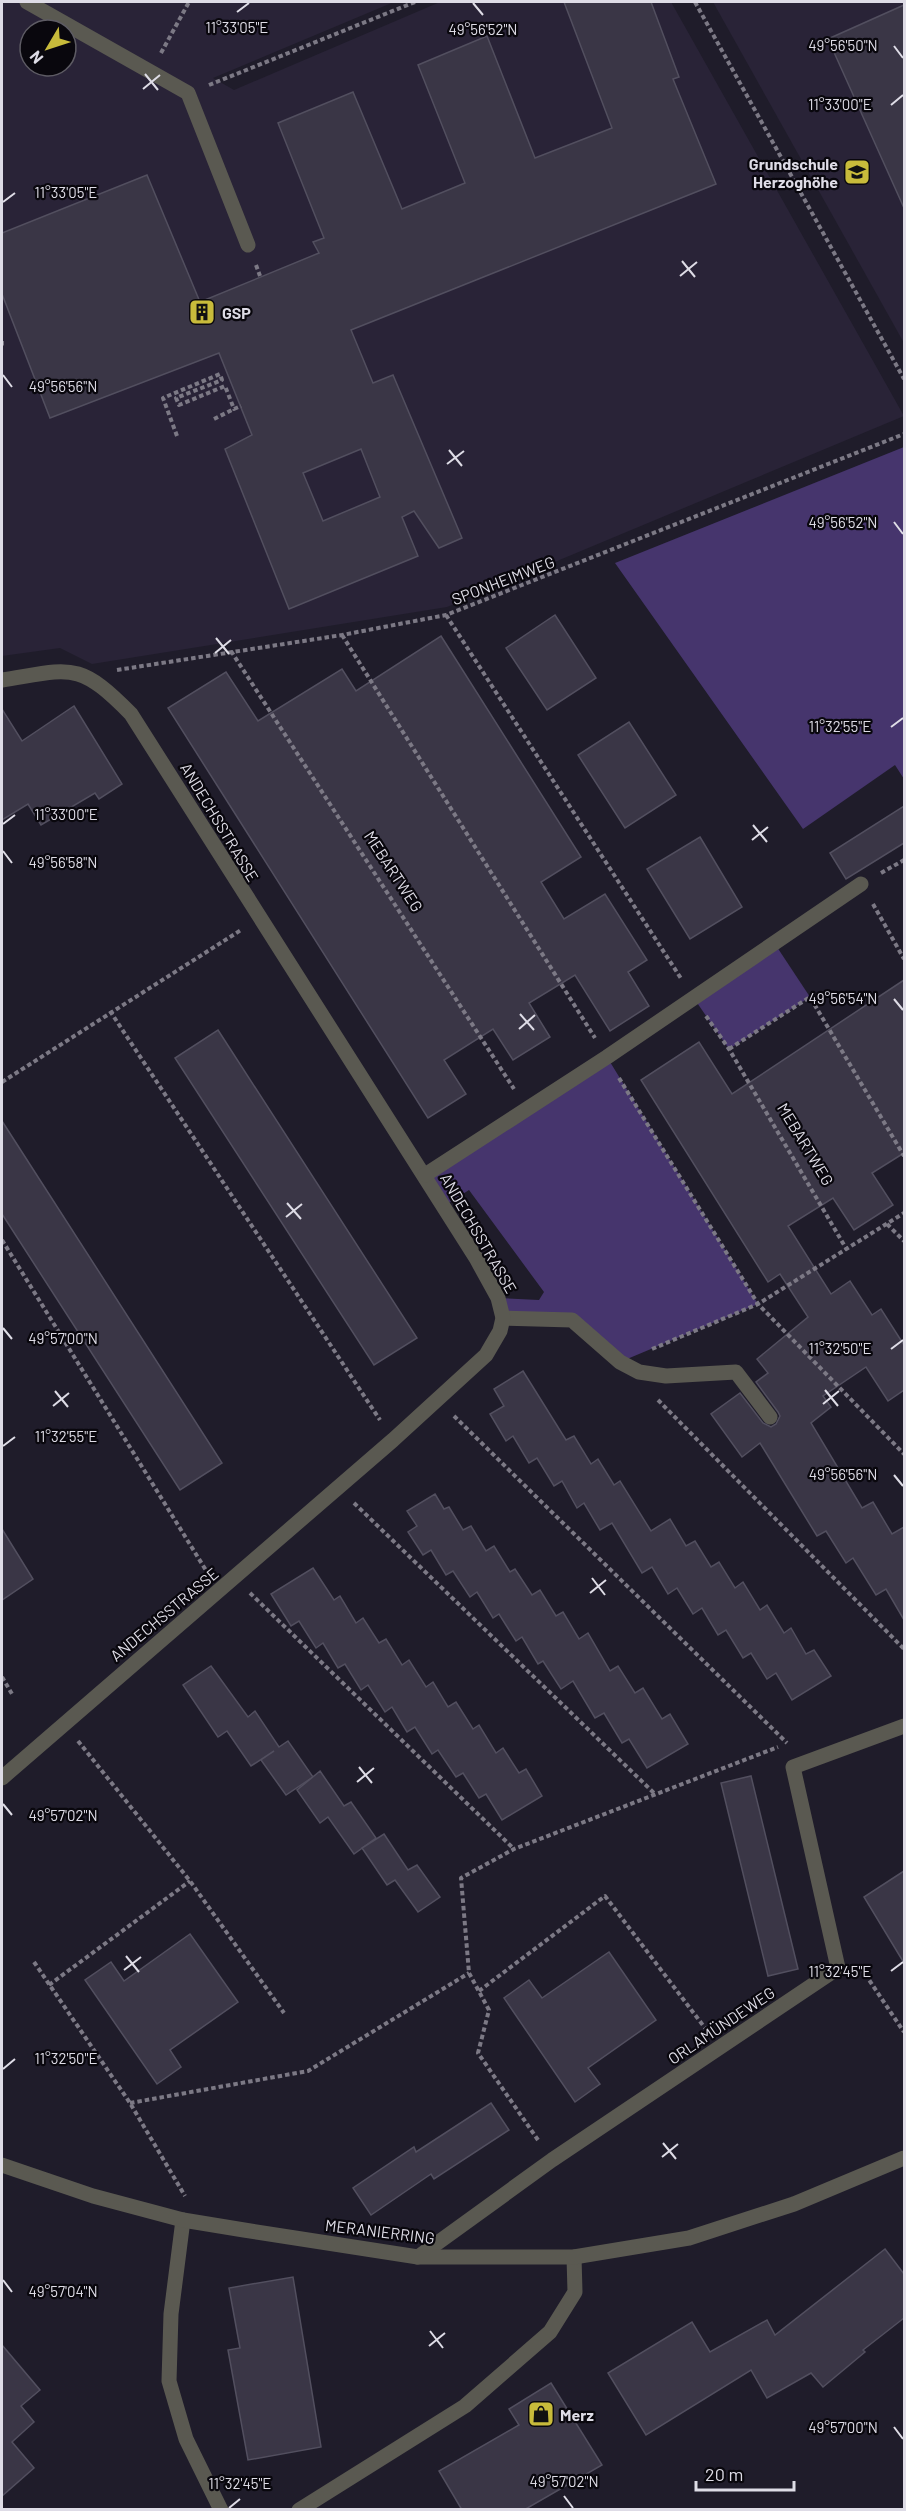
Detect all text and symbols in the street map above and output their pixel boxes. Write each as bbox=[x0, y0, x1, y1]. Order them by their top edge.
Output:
north arrow bbox=[18, 18, 78, 78]
text: 11°33'05"E bbox=[206, 18, 268, 36]
text: 49°56'52"N bbox=[448, 20, 518, 38]
text: 49°56'50"N bbox=[808, 36, 878, 54]
text: N bbox=[25, 48, 47, 68]
text: 11°33'00"E bbox=[808, 95, 872, 113]
place label: Grundschule Herzoghöhe bbox=[749, 154, 838, 191]
school or university icon: Grundschule Herzoghöhe bbox=[842, 157, 872, 187]
text: 11°33'05"E bbox=[35, 183, 97, 201]
building icon: GSP bbox=[187, 297, 217, 327]
place label: GSP bbox=[222, 303, 251, 322]
text: 49°56'56"N bbox=[29, 377, 97, 395]
text: 49°56'52"N bbox=[808, 513, 878, 531]
street label: SPONHEIMWEG bbox=[449, 552, 557, 608]
text: 11°32'55"E bbox=[809, 717, 871, 735]
street label: ANDECHSSTRASSE bbox=[177, 759, 263, 885]
text: 11°33'00"E bbox=[34, 805, 98, 823]
street label: MEBARTWEG bbox=[361, 827, 427, 915]
text: 49°56'58"N bbox=[29, 853, 97, 871]
text: 49°56'54"N bbox=[808, 989, 878, 1007]
street label: MEBARTWEG bbox=[774, 1099, 838, 1189]
street label: ANDECHSSTRASSE bbox=[437, 1170, 521, 1296]
text: 49°57'00"N bbox=[28, 1329, 98, 1347]
text: 11°32'50"E bbox=[808, 1339, 872, 1357]
text: 11°32'55"E bbox=[35, 1427, 97, 1445]
text: 49°56'56"N bbox=[809, 1465, 877, 1483]
street label: ANDECHSSTRASSE bbox=[106, 1563, 222, 1665]
text: 49°57'02"N bbox=[28, 1806, 98, 1824]
text: 11°32'45"E bbox=[809, 1962, 871, 1980]
street label: ORLAMÜNDEWEG bbox=[664, 1982, 778, 2068]
text: 11°32'50"E bbox=[34, 2049, 98, 2067]
street label: MERANIERRING bbox=[324, 2215, 436, 2247]
text: 49°57'04"N bbox=[28, 2282, 98, 2300]
shop icon: Merz bbox=[526, 2399, 556, 2429]
place label: Merz bbox=[560, 2405, 594, 2424]
text: 49°57'00"N bbox=[808, 2418, 878, 2436]
scale bar bbox=[696, 2454, 794, 2492]
text: 20 m bbox=[705, 2463, 743, 2485]
text: 49°57'02"N bbox=[529, 2472, 599, 2490]
text: 11°32'45"E bbox=[209, 2474, 271, 2492]

